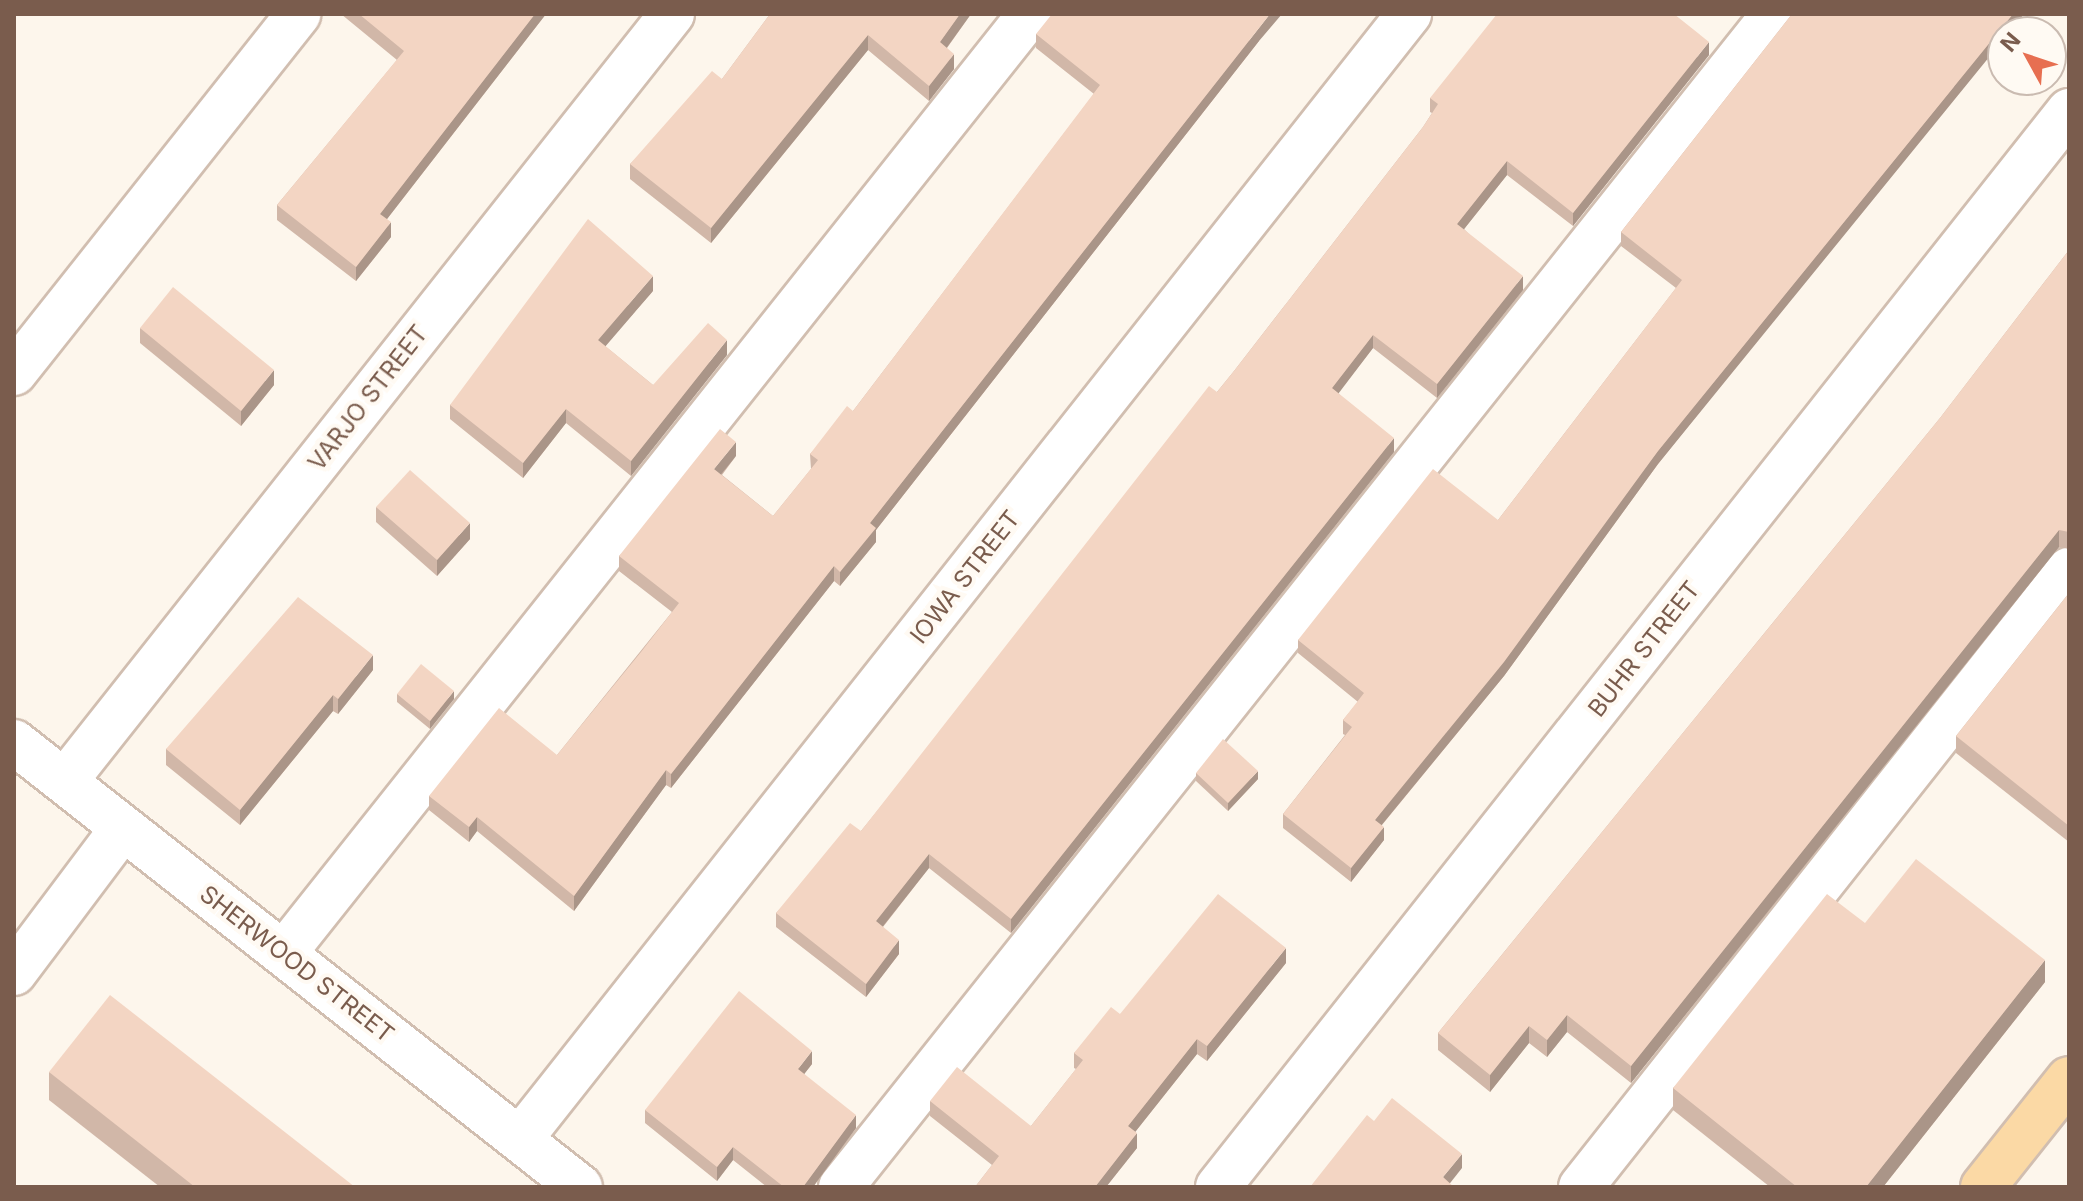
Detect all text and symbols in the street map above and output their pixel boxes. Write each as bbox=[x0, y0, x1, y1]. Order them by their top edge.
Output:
north arrow bbox=[1987, 16, 2067, 96]
text: N bbox=[1995, 27, 2025, 57]
street label: VARJO STREET bbox=[302, 320, 434, 476]
street label: IOWA STREET bbox=[904, 505, 1026, 649]
street label: BUHR STREET bbox=[1582, 575, 1706, 723]
street label: SHERWOOD STREET bbox=[194, 879, 400, 1049]

